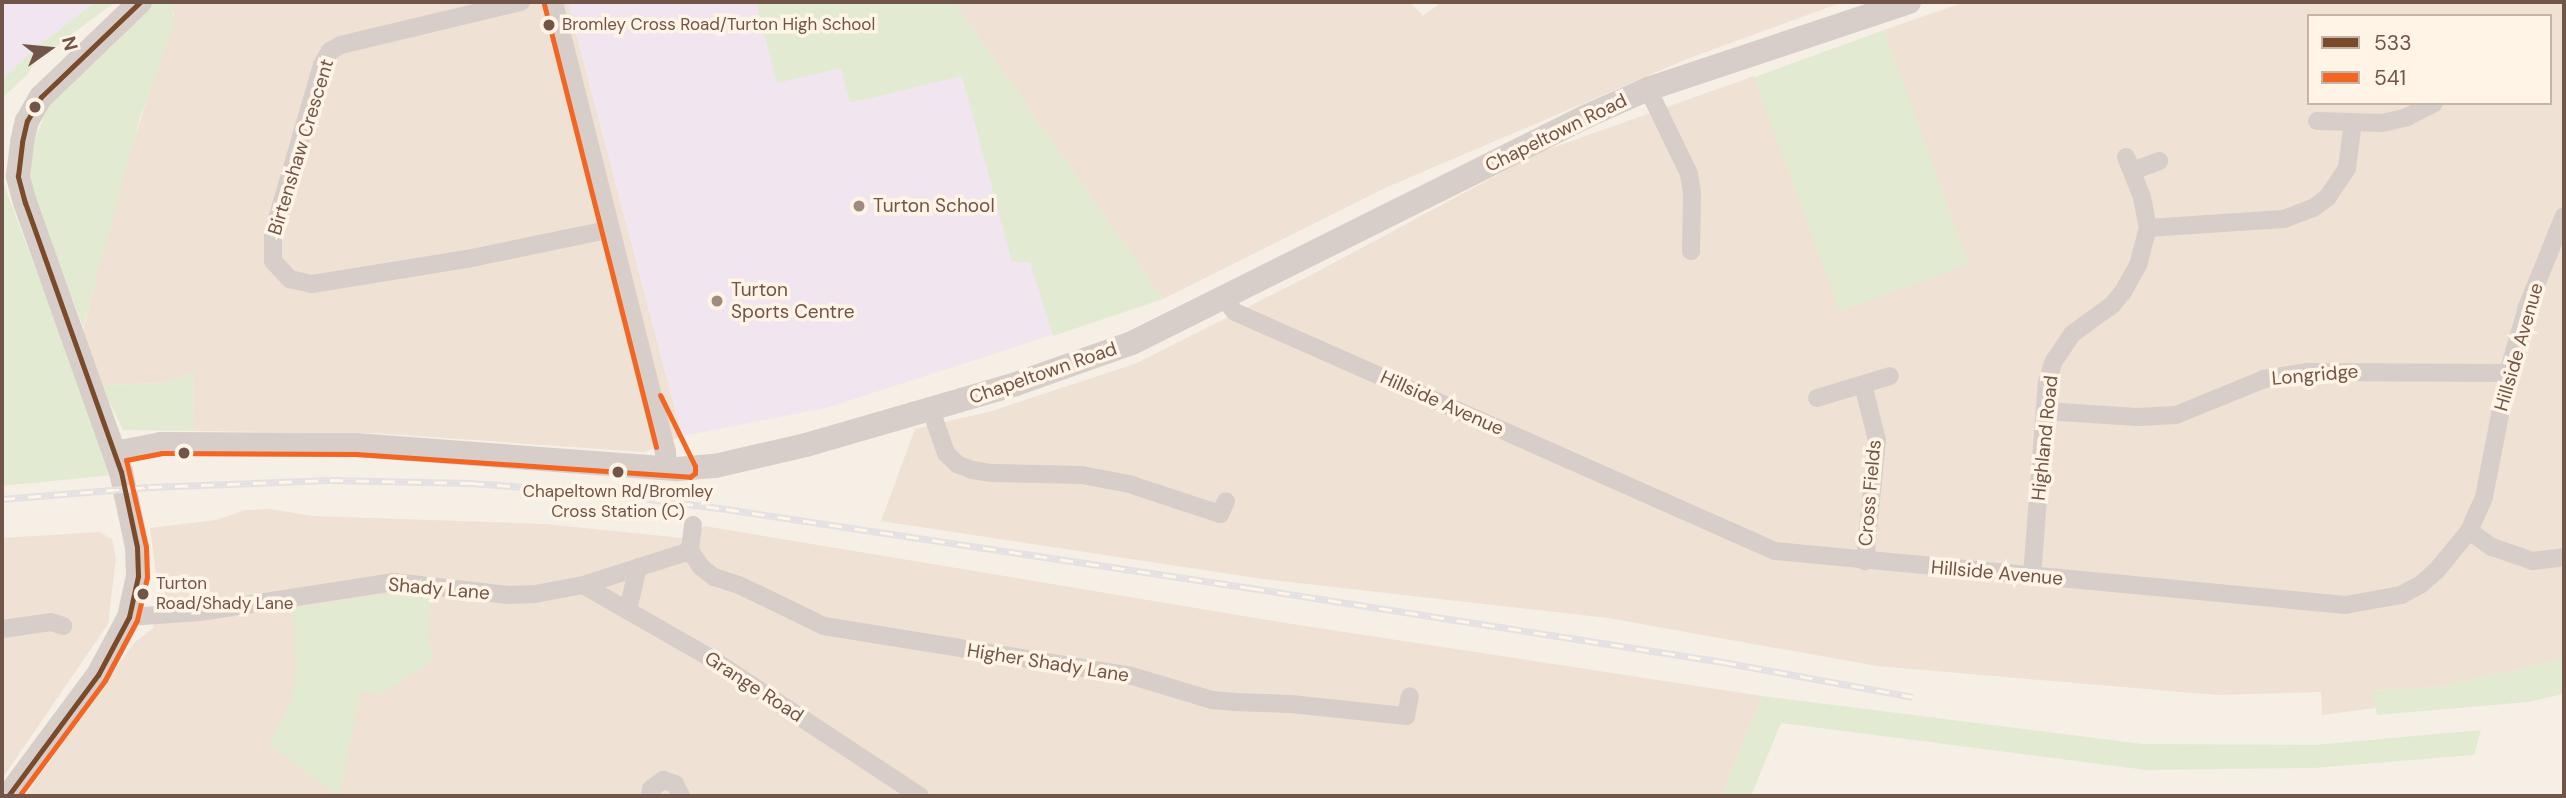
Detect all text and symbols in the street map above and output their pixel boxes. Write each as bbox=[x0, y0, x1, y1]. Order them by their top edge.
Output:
north arrow bbox=[14, 14, 84, 84]
legend bbox=[2307, 14, 2552, 105]
place label: Bromley Cross Road/Turton High School bbox=[562, 15, 875, 35]
marker: Bromley Cross Road/Turton High School bbox=[542, 18, 556, 32]
text: 533 bbox=[2374, 29, 2412, 57]
text: N bbox=[56, 33, 84, 53]
street label: Birtenshaw Crescent bbox=[263, 56, 339, 238]
text: 541 bbox=[2374, 64, 2406, 92]
street label: Chapeltown Road bbox=[1482, 89, 1630, 177]
unlabelled marker bbox=[28, 100, 42, 114]
place label: Turton School bbox=[873, 195, 995, 217]
marker: Turton School bbox=[851, 198, 867, 214]
place label: Turton Sports Centre bbox=[731, 279, 854, 323]
street label: Hillside Avenue bbox=[2490, 280, 2548, 414]
marker: Turton Sports Centre bbox=[709, 293, 725, 309]
street label: Chapeltown Road bbox=[966, 337, 1120, 409]
street label: Longridge bbox=[2271, 360, 2359, 390]
street label: Hillside Avenue bbox=[1377, 366, 1507, 440]
street label: Highland Road bbox=[2027, 374, 2063, 502]
street label: Cross Fields bbox=[1854, 439, 1886, 547]
unlabelled marker bbox=[177, 446, 191, 460]
marker: Chapeltown Rd/Bromley Cross Station (C) bbox=[611, 465, 625, 479]
place label: Chapeltown Rd/Bromley Cross Station (C) bbox=[523, 482, 713, 522]
street label: Hillside Avenue bbox=[1930, 556, 2064, 590]
street label: Shady Lane bbox=[387, 573, 491, 605]
place label: Turton Road/Shady Lane bbox=[156, 574, 293, 614]
marker: Turton Road/Shady Lane bbox=[136, 587, 150, 601]
street label: Higher Shady Lane bbox=[965, 639, 1131, 687]
street label: Grange Road bbox=[700, 647, 808, 727]

